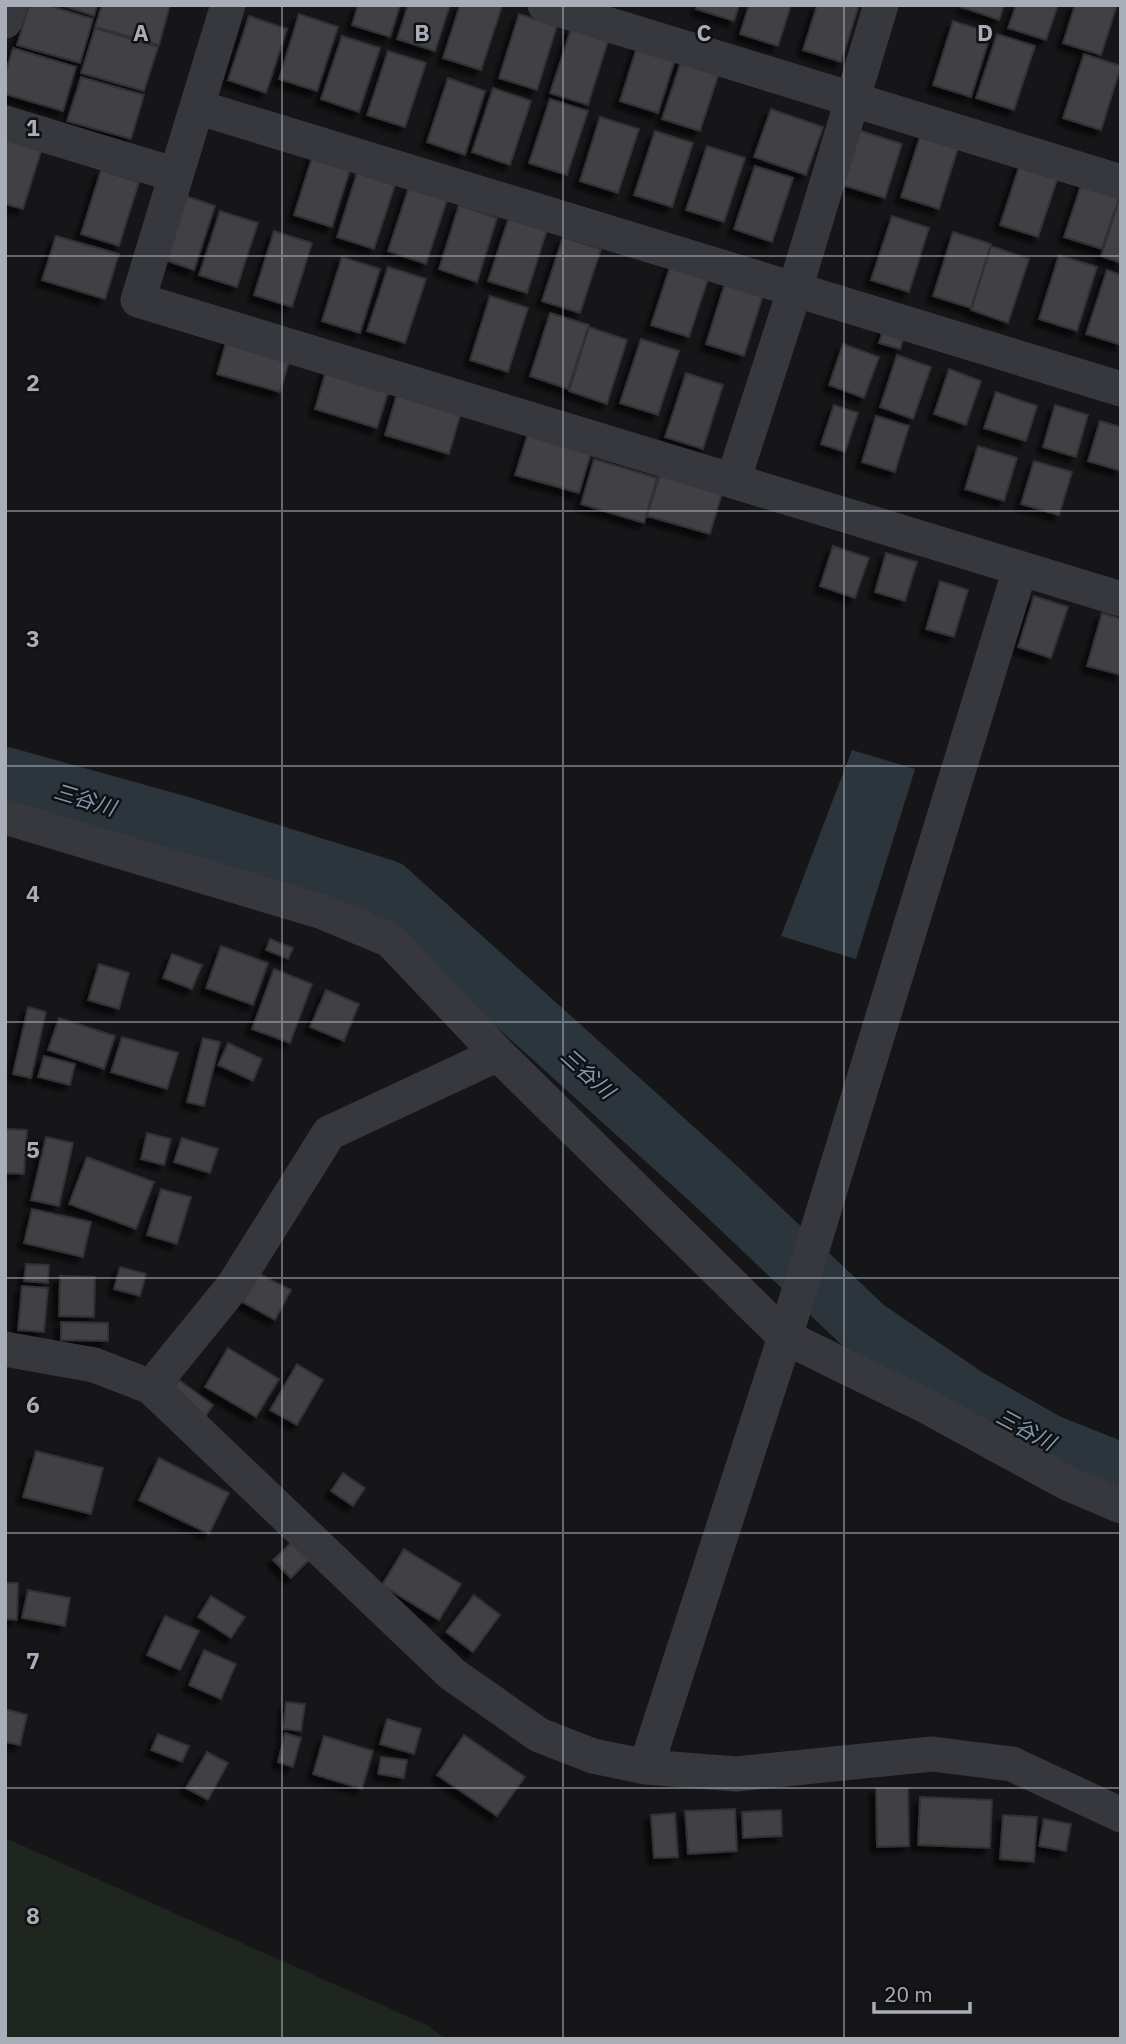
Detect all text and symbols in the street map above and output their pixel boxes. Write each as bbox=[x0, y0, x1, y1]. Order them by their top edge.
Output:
text: A bbox=[133, 17, 149, 47]
text: B bbox=[414, 17, 430, 47]
text: C bbox=[697, 17, 712, 47]
text: D bbox=[977, 17, 993, 47]
text: 1 bbox=[26, 112, 40, 142]
text: 2 bbox=[26, 367, 40, 397]
text: 3 bbox=[26, 623, 40, 653]
water label: 三谷川 bbox=[51, 776, 121, 822]
text: 4 bbox=[26, 878, 40, 908]
water label: 三谷川 bbox=[555, 1042, 622, 1106]
text: 5 bbox=[26, 1134, 40, 1164]
text: 6 bbox=[26, 1389, 40, 1419]
water label: 三谷川 bbox=[992, 1402, 1062, 1457]
text: 7 bbox=[26, 1645, 40, 1675]
text: 8 bbox=[26, 1900, 40, 1930]
scale bar bbox=[874, 1970, 970, 2014]
text: 20 m bbox=[884, 1980, 933, 2008]

